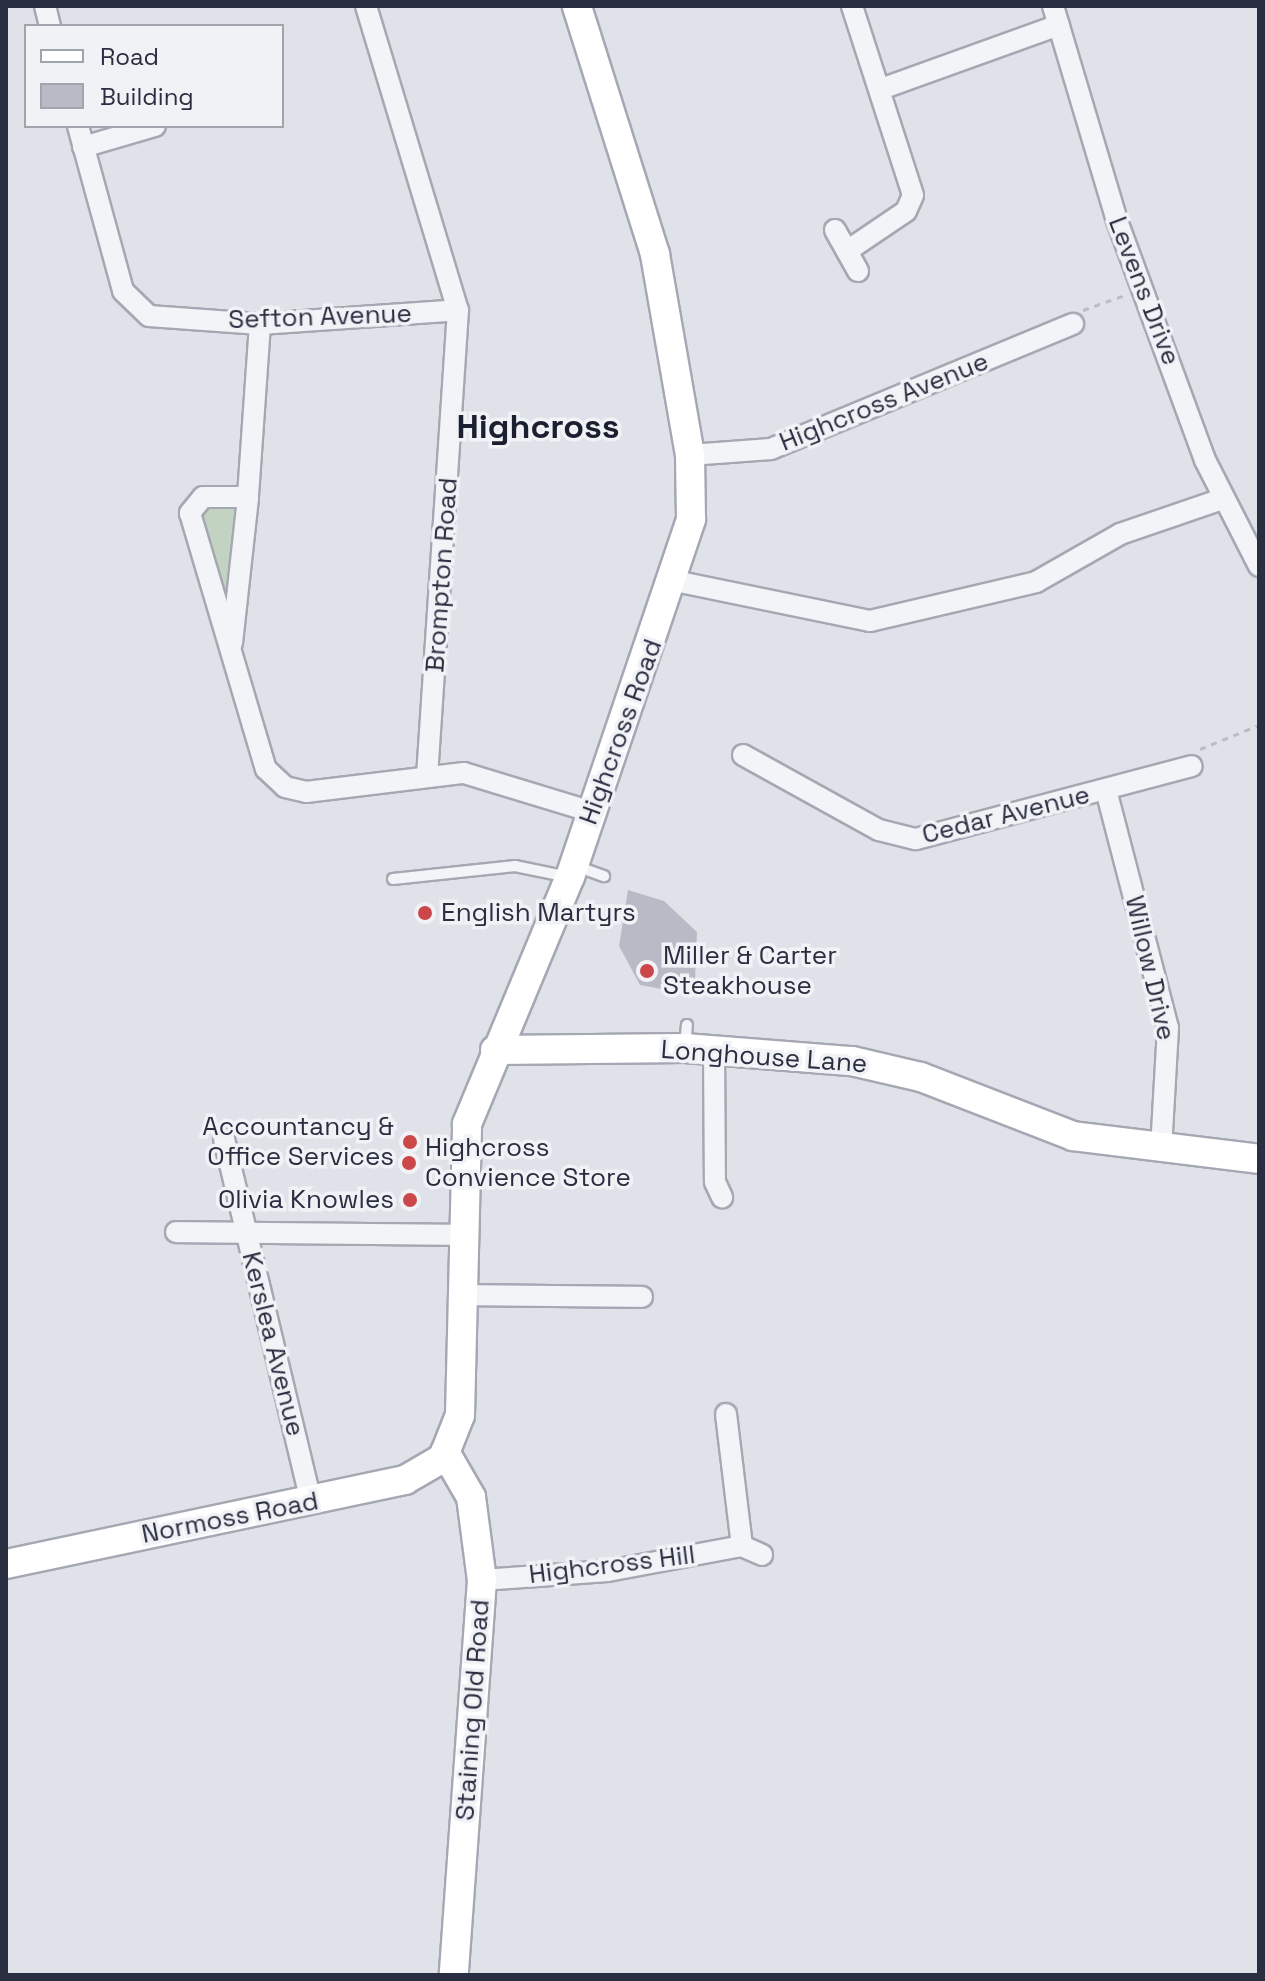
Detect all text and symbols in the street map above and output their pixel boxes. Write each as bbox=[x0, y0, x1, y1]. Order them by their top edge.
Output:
legend bbox=[24, 24, 284, 128]
text: Road bbox=[100, 41, 159, 72]
text: Building bbox=[100, 81, 194, 112]
street label: Levens Drive bbox=[1101, 212, 1187, 370]
street label: Sefton Avenue bbox=[228, 298, 412, 336]
street label: Highcross Avenue bbox=[775, 346, 993, 458]
district label: Highcross bbox=[456, 407, 620, 447]
street label: Brompton Road bbox=[420, 477, 464, 673]
street label: Highcross Road bbox=[573, 635, 669, 829]
street label: Cedar Avenue bbox=[919, 779, 1093, 851]
street label: Willow Drive bbox=[1118, 893, 1182, 1043]
place label: English Martyrs bbox=[441, 897, 636, 929]
marker: English Martyrs bbox=[416, 904, 434, 922]
place label: Miller & Carter Steakhouse bbox=[663, 940, 837, 1002]
marker: Miller & Carter Steakhouse bbox=[638, 962, 656, 980]
street label: Longhouse Lane bbox=[660, 1034, 868, 1080]
place label: Accountancy & Office Services bbox=[202, 1111, 394, 1172]
place label: Highcross Convience Store bbox=[425, 1132, 631, 1194]
marker: Accountancy & Office Services bbox=[401, 1133, 419, 1151]
marker: Highcross Convience Store bbox=[400, 1154, 418, 1172]
place label: Olivia Knowles bbox=[218, 1184, 394, 1216]
marker: Olivia Knowles bbox=[401, 1191, 419, 1209]
street label: Kerslea Avenue bbox=[235, 1248, 311, 1440]
street label: Normoss Road bbox=[139, 1486, 321, 1550]
street label: Highcross Hill bbox=[527, 1539, 697, 1591]
street label: Staining Old Road bbox=[450, 1598, 496, 1822]

